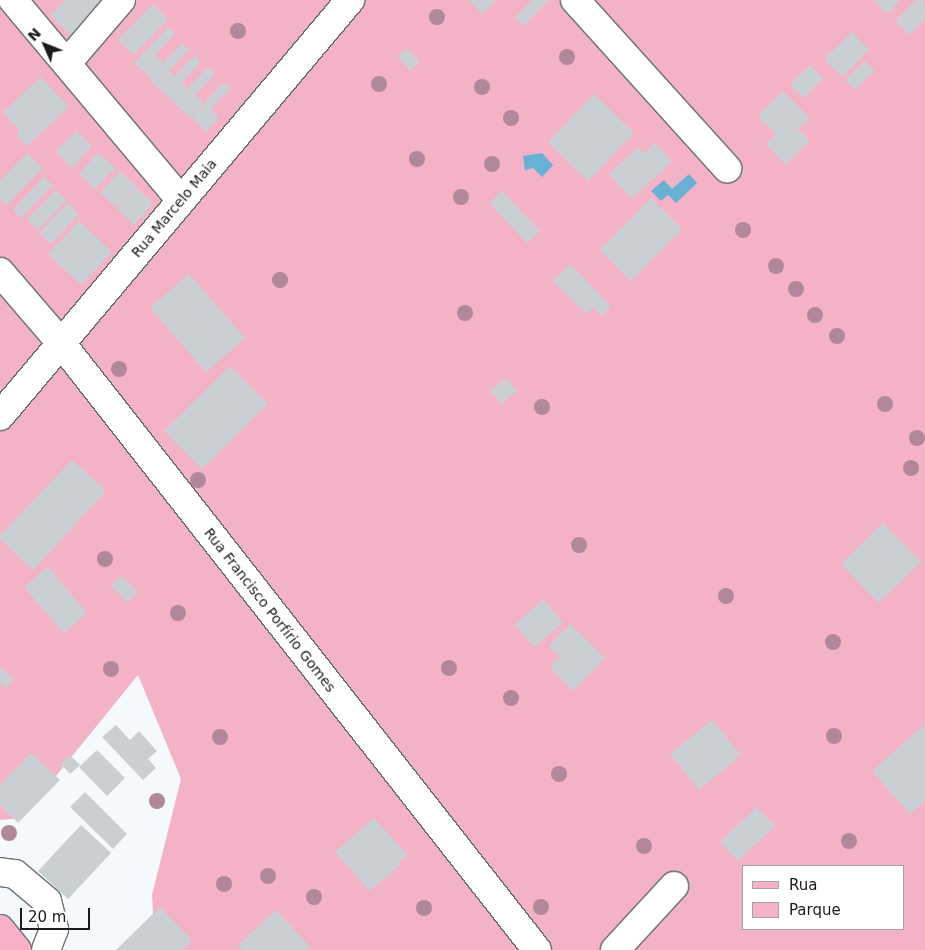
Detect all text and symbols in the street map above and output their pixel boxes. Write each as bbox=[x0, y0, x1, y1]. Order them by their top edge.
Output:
north arrow bbox=[20, 20, 70, 70]
text: N bbox=[24, 25, 44, 44]
street label: Rua Marcelo Maia bbox=[128, 155, 220, 261]
street label: Rua Francisco Porfírio Gomes bbox=[201, 525, 339, 695]
legend bbox=[742, 865, 905, 930]
text: Rua bbox=[789, 876, 817, 894]
scale bar bbox=[22, 898, 92, 930]
text: Parque bbox=[789, 901, 841, 919]
text: 20 m bbox=[28, 908, 66, 926]

